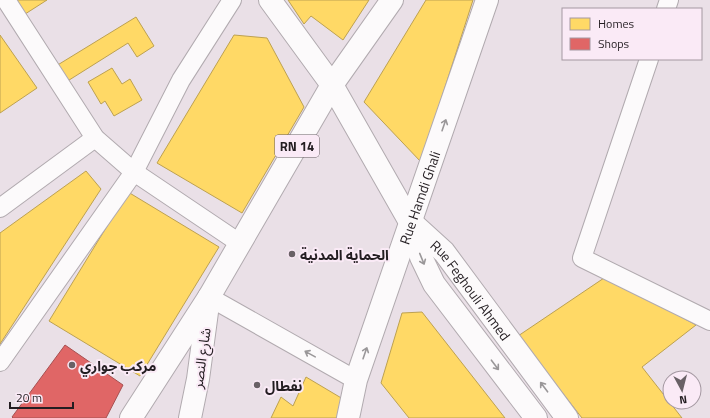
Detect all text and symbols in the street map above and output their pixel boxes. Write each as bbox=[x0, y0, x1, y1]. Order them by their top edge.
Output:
legend bbox=[562, 8, 702, 60]
text: Homes bbox=[598, 14, 634, 33]
text: Shops bbox=[598, 34, 630, 53]
one-way arrow bbox=[440, 119, 448, 131]
road number: RN 14 bbox=[275, 135, 319, 157]
street label: Rue Hamdi Ghali bbox=[393, 148, 445, 247]
street label: Rue Feghouli Ahmed bbox=[426, 235, 516, 344]
place label: الحماية المدنية bbox=[300, 244, 389, 265]
marker: الحماية المدنية bbox=[287, 249, 297, 259]
one-way arrow bbox=[419, 252, 426, 264]
street label: شارع النصر bbox=[186, 326, 217, 391]
one-way arrow bbox=[362, 348, 370, 360]
one-way arrow bbox=[304, 350, 316, 357]
place label: مركب جواري bbox=[80, 355, 157, 377]
marker: مركب جواري bbox=[67, 360, 77, 370]
one-way arrow bbox=[491, 360, 500, 371]
north arrow bbox=[662, 370, 702, 410]
place label: نفطال bbox=[265, 375, 302, 396]
marker: نفطال bbox=[252, 380, 262, 390]
one-way arrow bbox=[540, 381, 548, 392]
scale bar bbox=[10, 384, 73, 410]
text: 20 m bbox=[16, 388, 42, 407]
text: N bbox=[678, 392, 688, 408]

